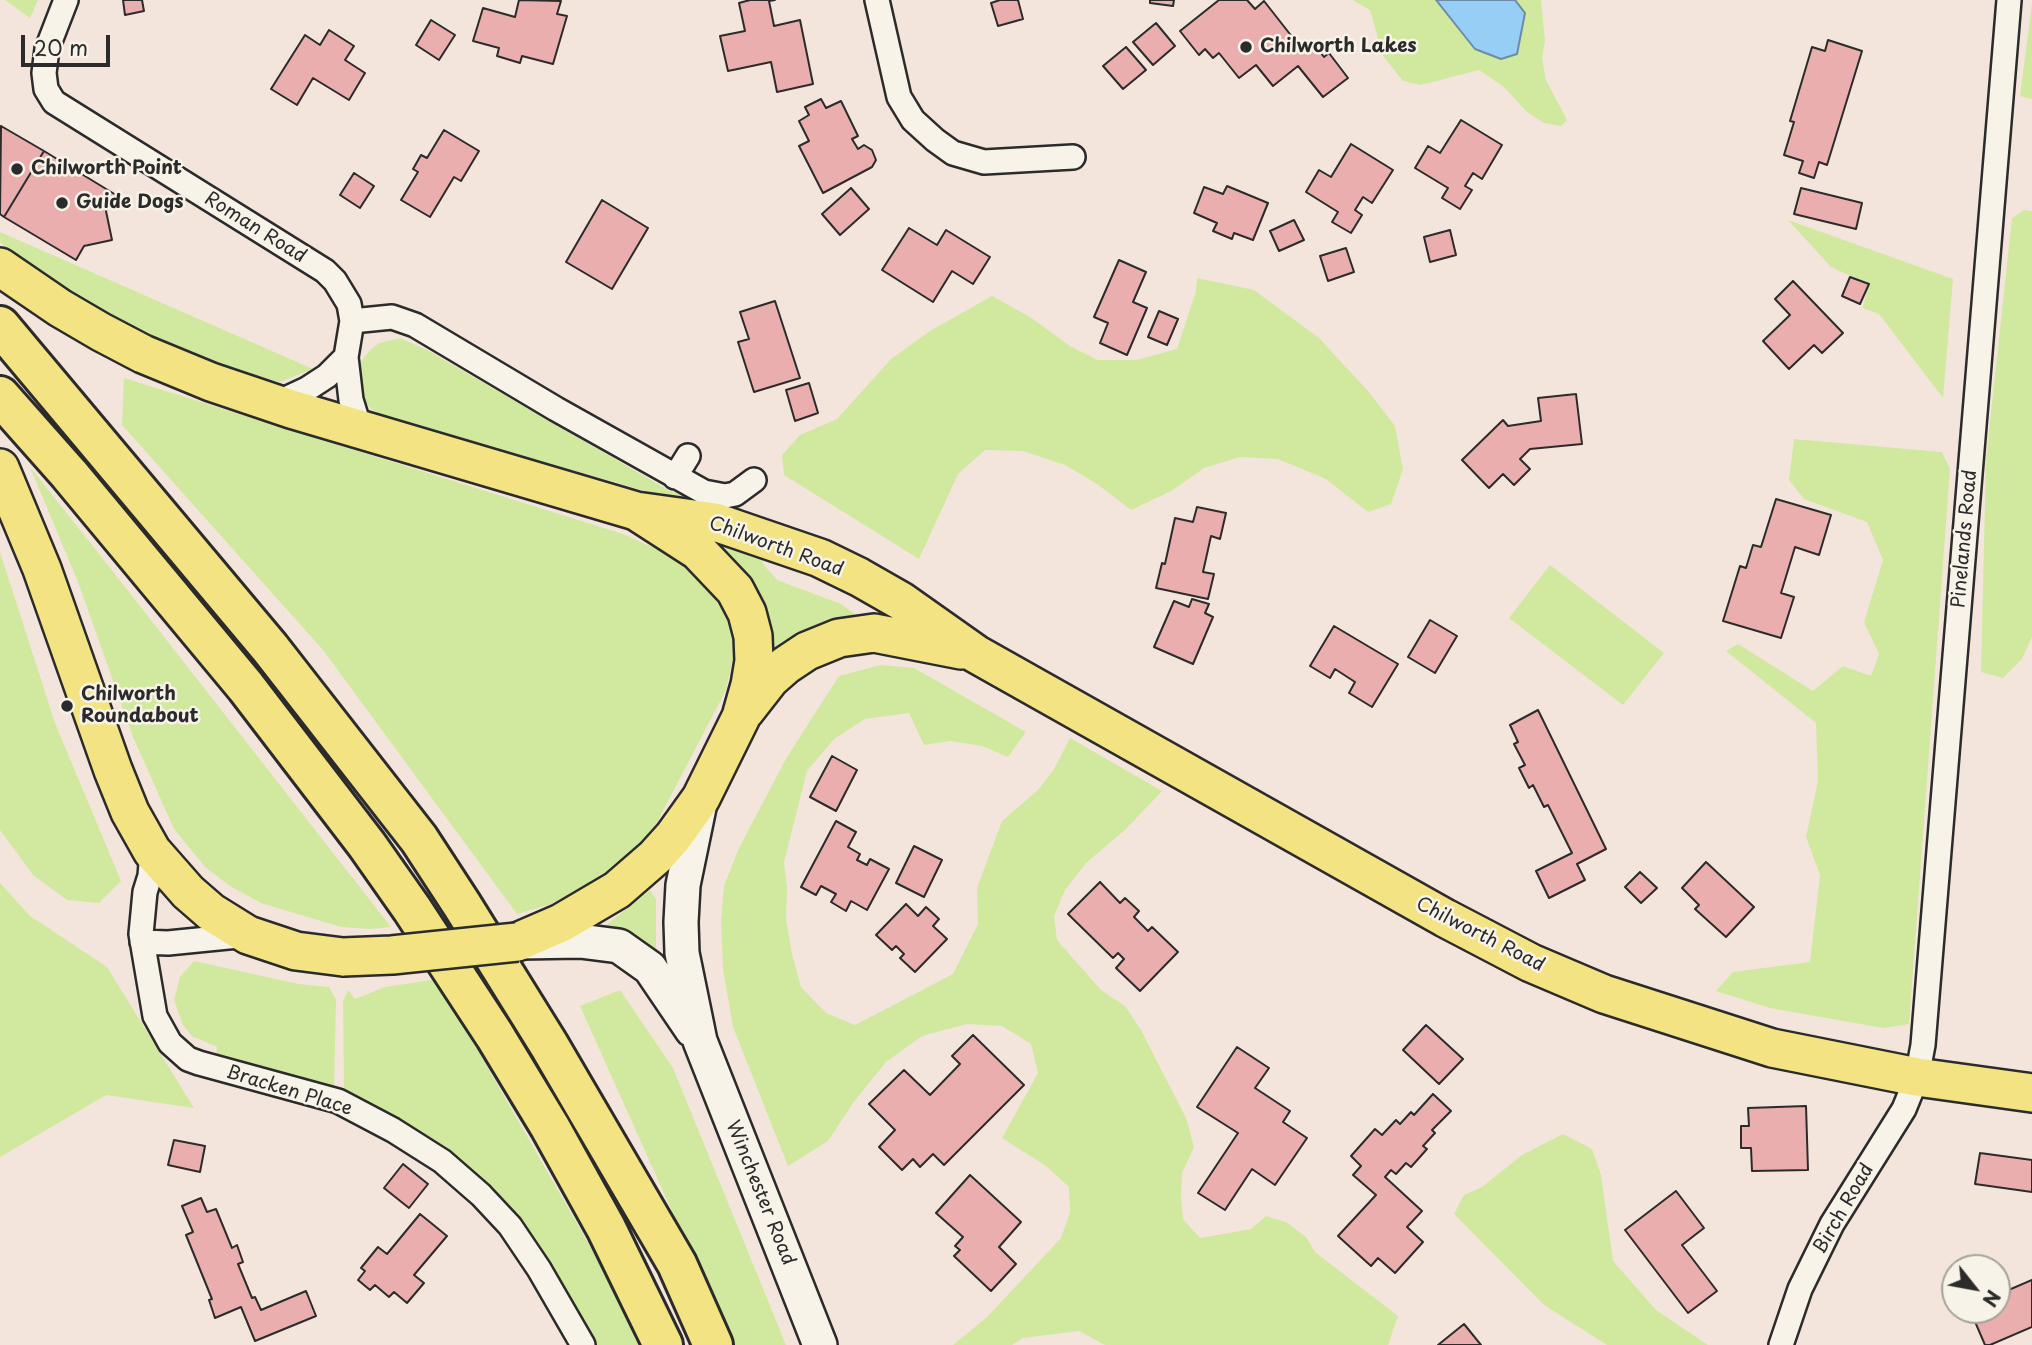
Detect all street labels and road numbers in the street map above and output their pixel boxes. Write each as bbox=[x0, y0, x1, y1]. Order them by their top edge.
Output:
street label: Roman Road bbox=[200, 188, 310, 268]
street label: Pinelands Road bbox=[1948, 469, 1982, 609]
street label: Chilworth Road bbox=[706, 512, 846, 582]
street label: Chilworth Road bbox=[1412, 893, 1548, 977]
street label: Bracken Place bbox=[223, 1061, 355, 1121]
street label: Winchester Road bbox=[721, 1117, 799, 1269]
street label: Birch Road bbox=[1809, 1160, 1879, 1258]

